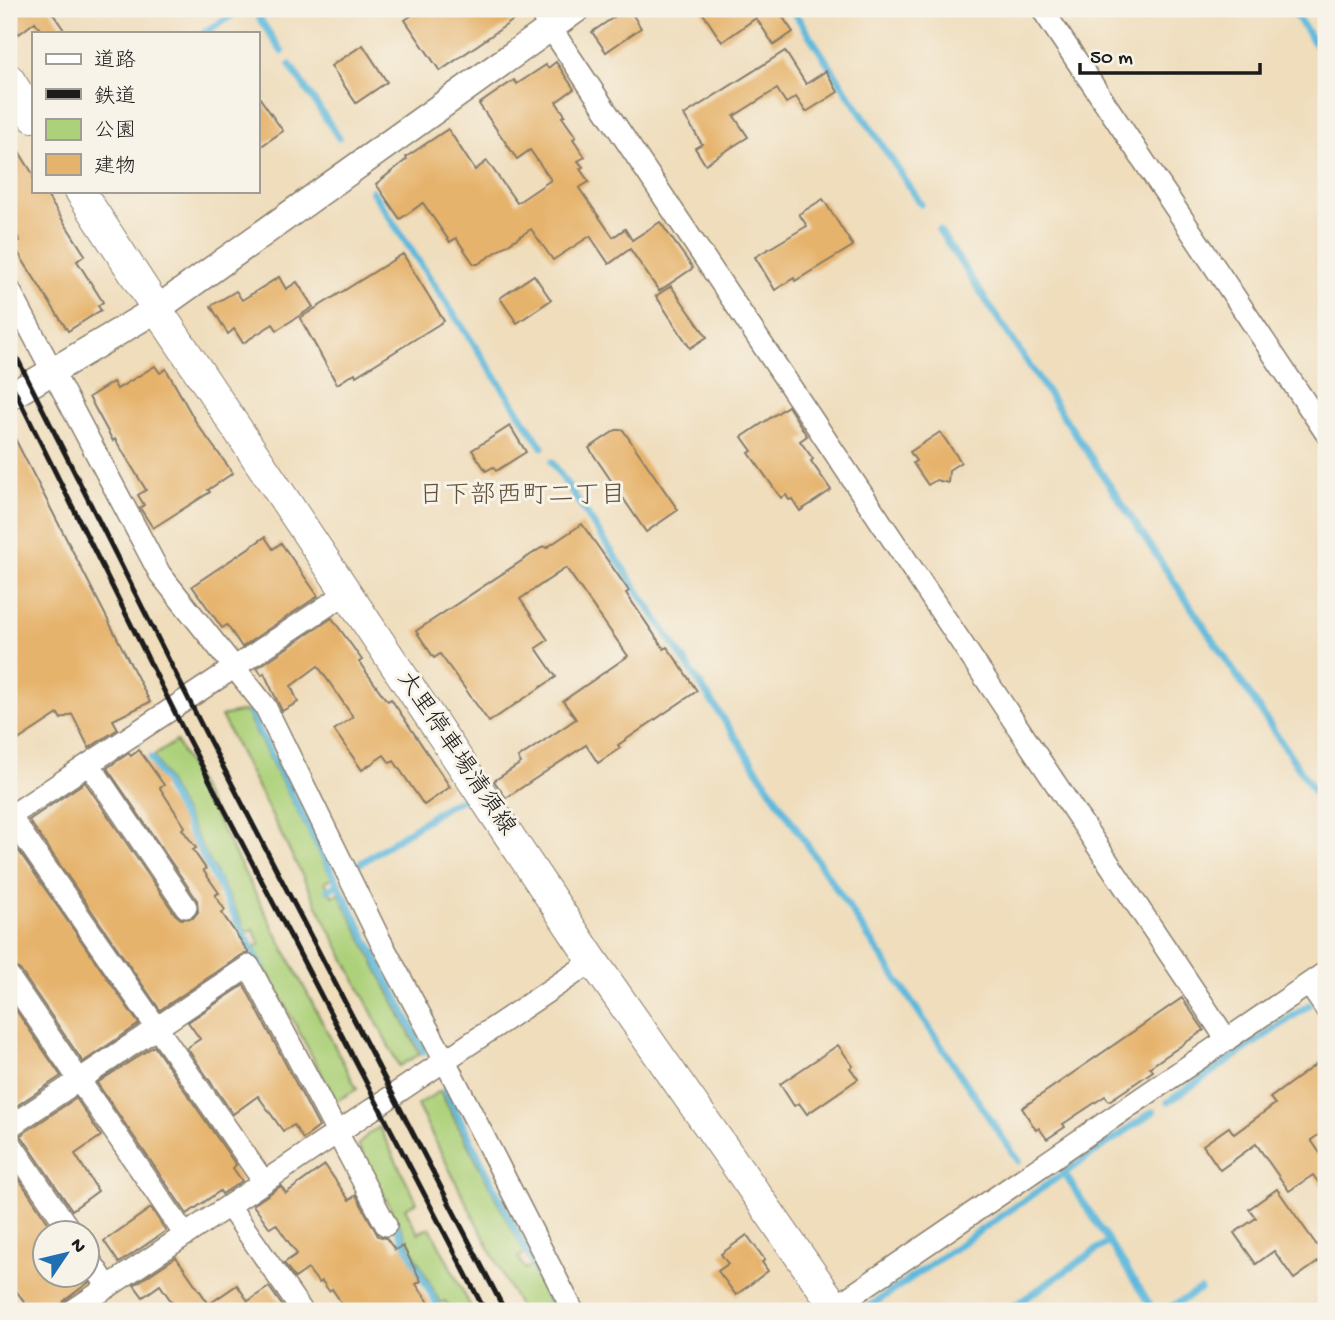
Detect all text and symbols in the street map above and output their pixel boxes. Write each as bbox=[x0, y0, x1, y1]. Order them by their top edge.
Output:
legend bbox=[32, 32, 259, 192]
scale bar bbox=[1080, 32, 1260, 76]
text: 50 m bbox=[1090, 47, 1133, 72]
text: 道路 bbox=[94, 49, 136, 75]
text: 鉄道 bbox=[94, 85, 136, 111]
text: 公園 bbox=[94, 120, 136, 145]
text: 建物 bbox=[94, 155, 136, 181]
district label: 日下部西町二丁目 bbox=[418, 481, 626, 513]
street label: 大里停車場清須線 bbox=[389, 666, 522, 842]
north arrow bbox=[32, 1218, 102, 1288]
text: N bbox=[64, 1235, 90, 1258]

